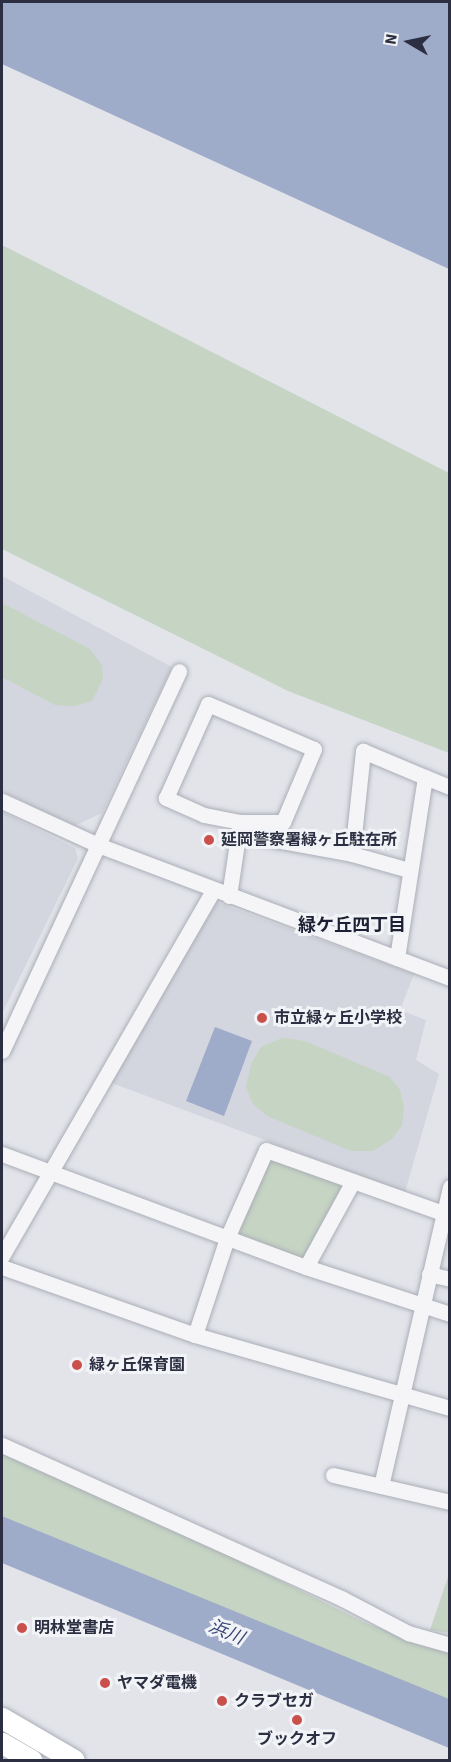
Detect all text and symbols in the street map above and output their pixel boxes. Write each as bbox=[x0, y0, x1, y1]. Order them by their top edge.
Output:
north arrow bbox=[379, 12, 439, 72]
text: N bbox=[380, 32, 403, 46]
place label: 延岡警察署緑ヶ丘駐在所 bbox=[221, 830, 397, 850]
marker: 延岡警察署緑ヶ丘駐在所 bbox=[202, 833, 216, 847]
district label: 緑ケ丘四丁目 bbox=[298, 915, 406, 937]
place label: 市立緑ヶ丘小学校 bbox=[274, 1008, 402, 1028]
marker: 市立緑ヶ丘小学校 bbox=[255, 1011, 269, 1025]
place label: 緑ヶ丘保育園 bbox=[89, 1355, 185, 1375]
marker: 緑ヶ丘保育園 bbox=[70, 1358, 84, 1372]
water label: 浜川 bbox=[205, 1616, 247, 1650]
place label: 明林堂書店 bbox=[34, 1618, 114, 1638]
marker: 明林堂書店 bbox=[15, 1621, 29, 1635]
place label: ヤマダ電機 bbox=[117, 1673, 197, 1693]
marker: ヤマダ電機 bbox=[98, 1676, 112, 1690]
place label: クラブセガ bbox=[234, 1691, 314, 1711]
marker: クラブセガ bbox=[215, 1694, 229, 1708]
marker: ブックオフ bbox=[290, 1713, 304, 1727]
place label: ブックオフ bbox=[257, 1729, 337, 1749]

